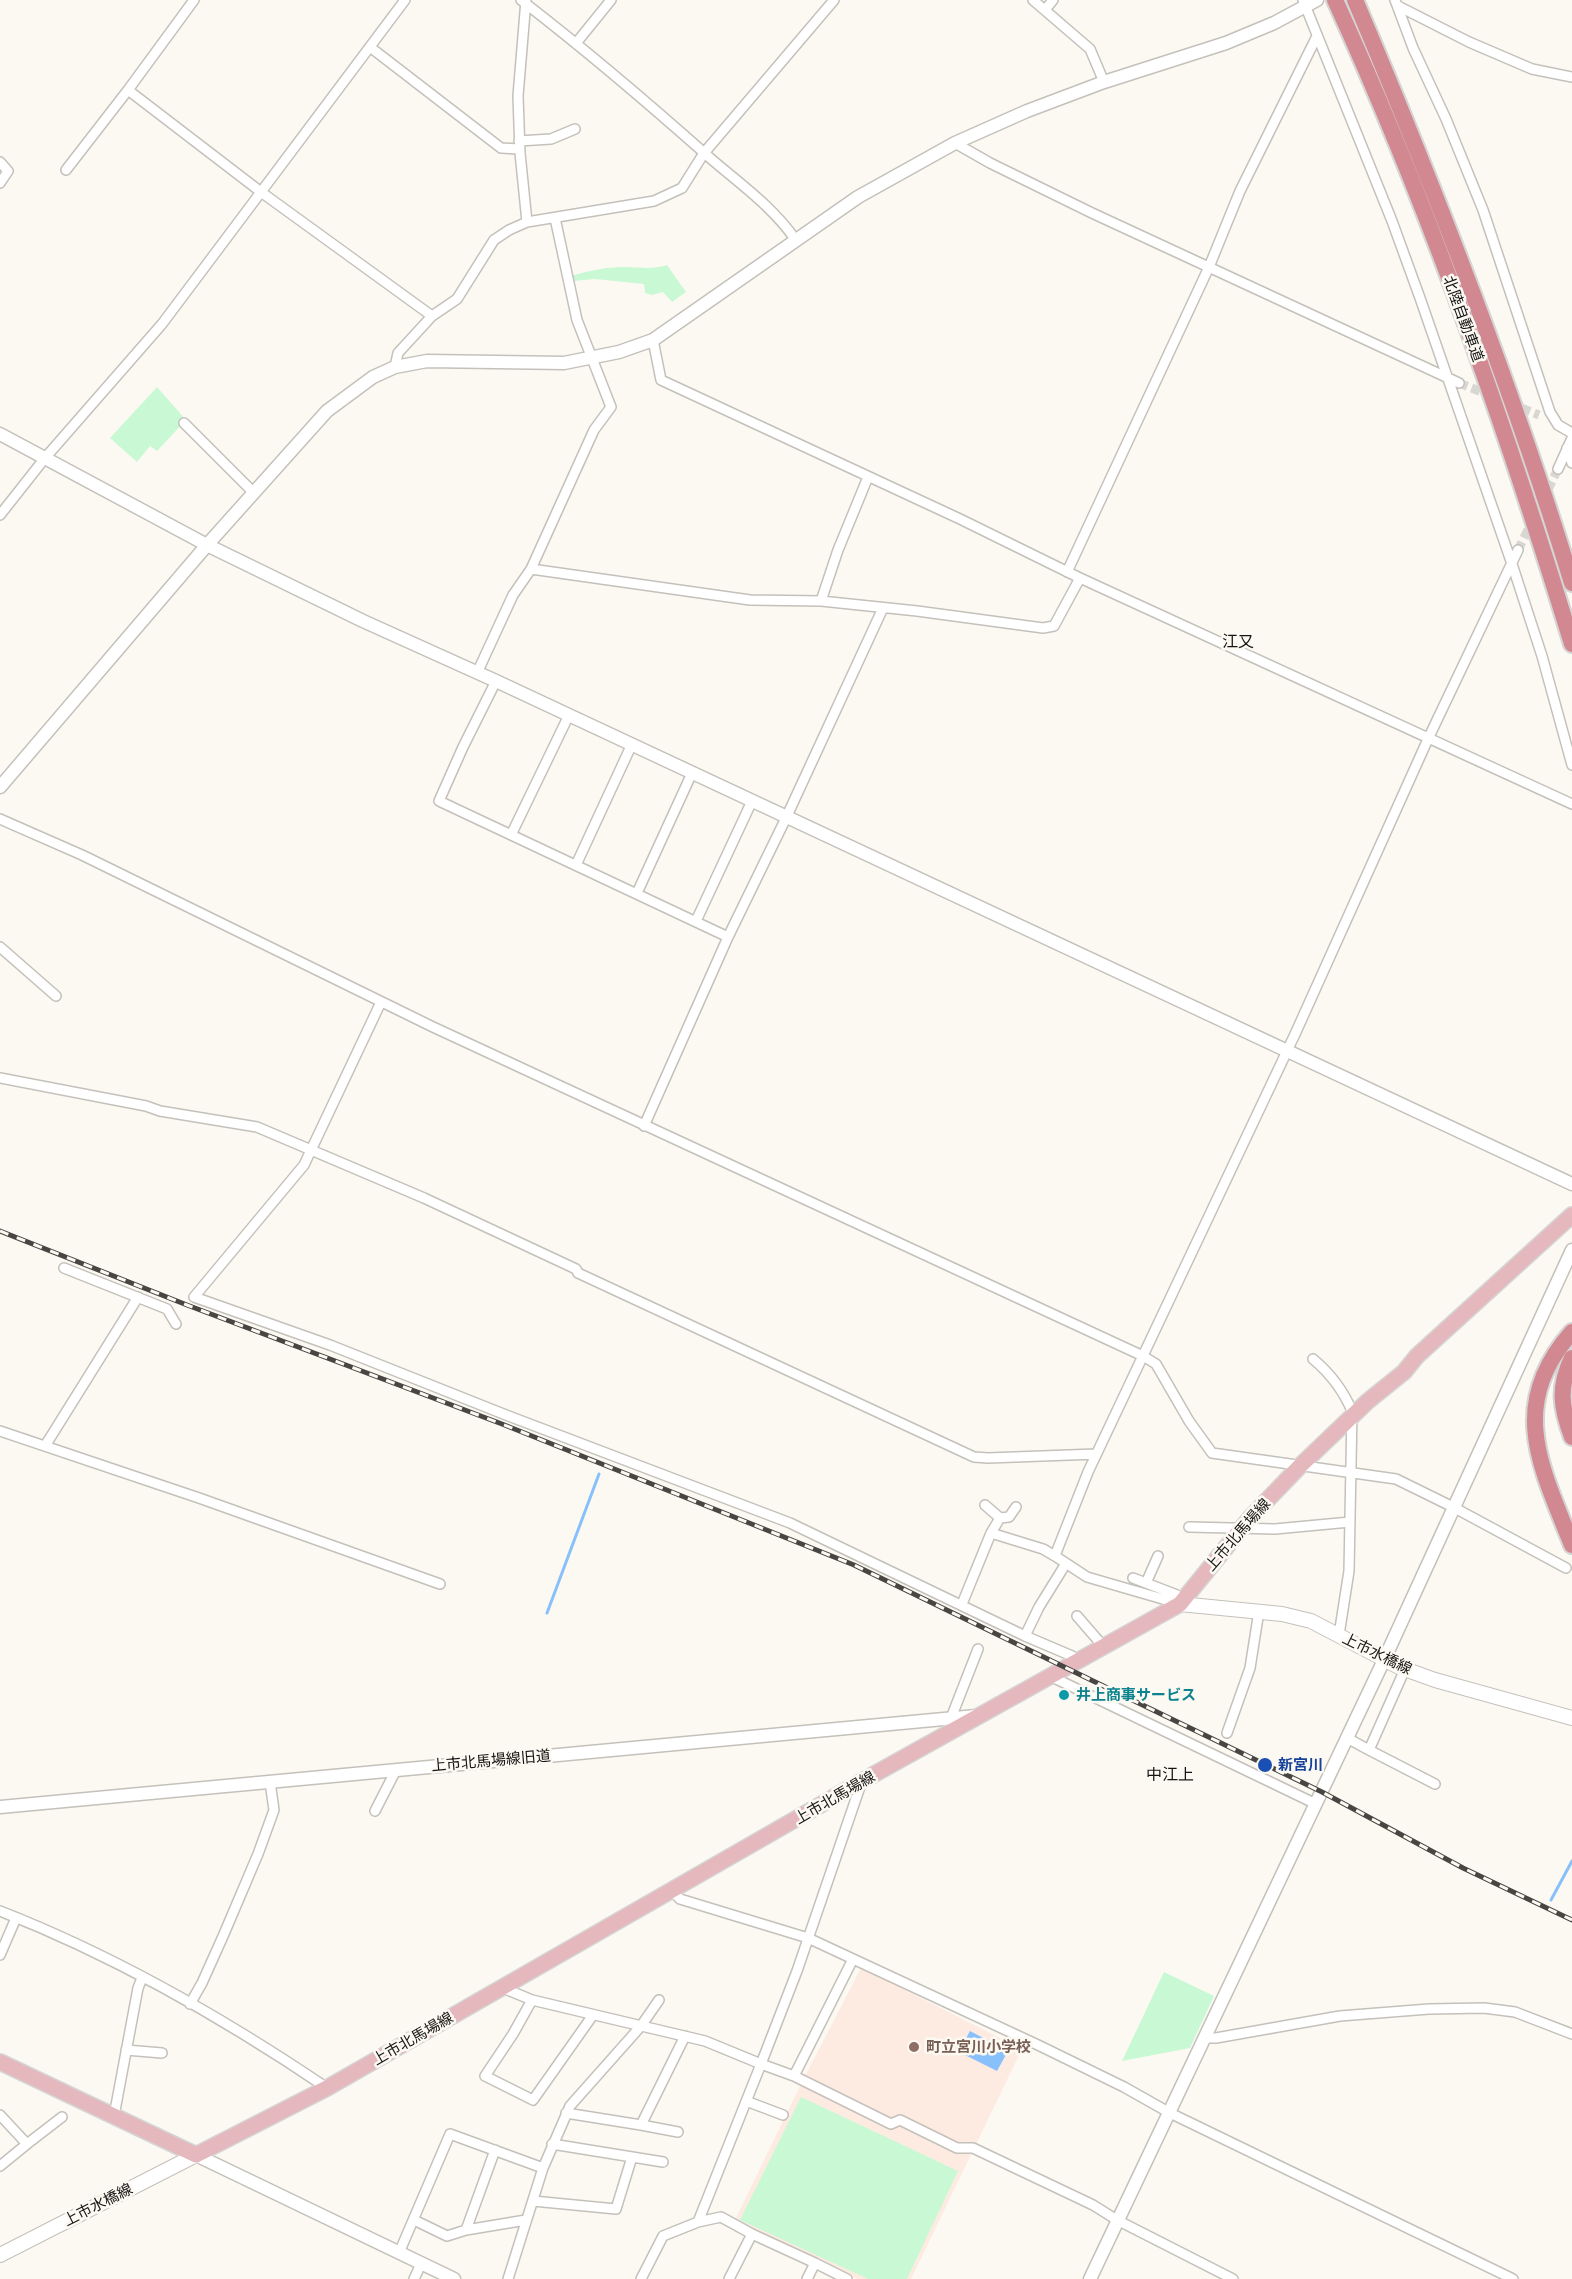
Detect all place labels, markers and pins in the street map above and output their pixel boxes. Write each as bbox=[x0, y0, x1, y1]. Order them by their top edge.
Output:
place label: 井上商事サービス bbox=[1076, 1686, 1196, 1704]
marker: 井上商事サービス bbox=[1057, 1688, 1071, 1702]
marker: 新宮川 bbox=[1256, 1756, 1274, 1774]
place label: 新宮川 bbox=[1278, 1756, 1323, 1774]
place label: 町立宮川小学校 bbox=[926, 2038, 1031, 2056]
marker: 町立宮川小学校 bbox=[907, 2040, 921, 2054]

